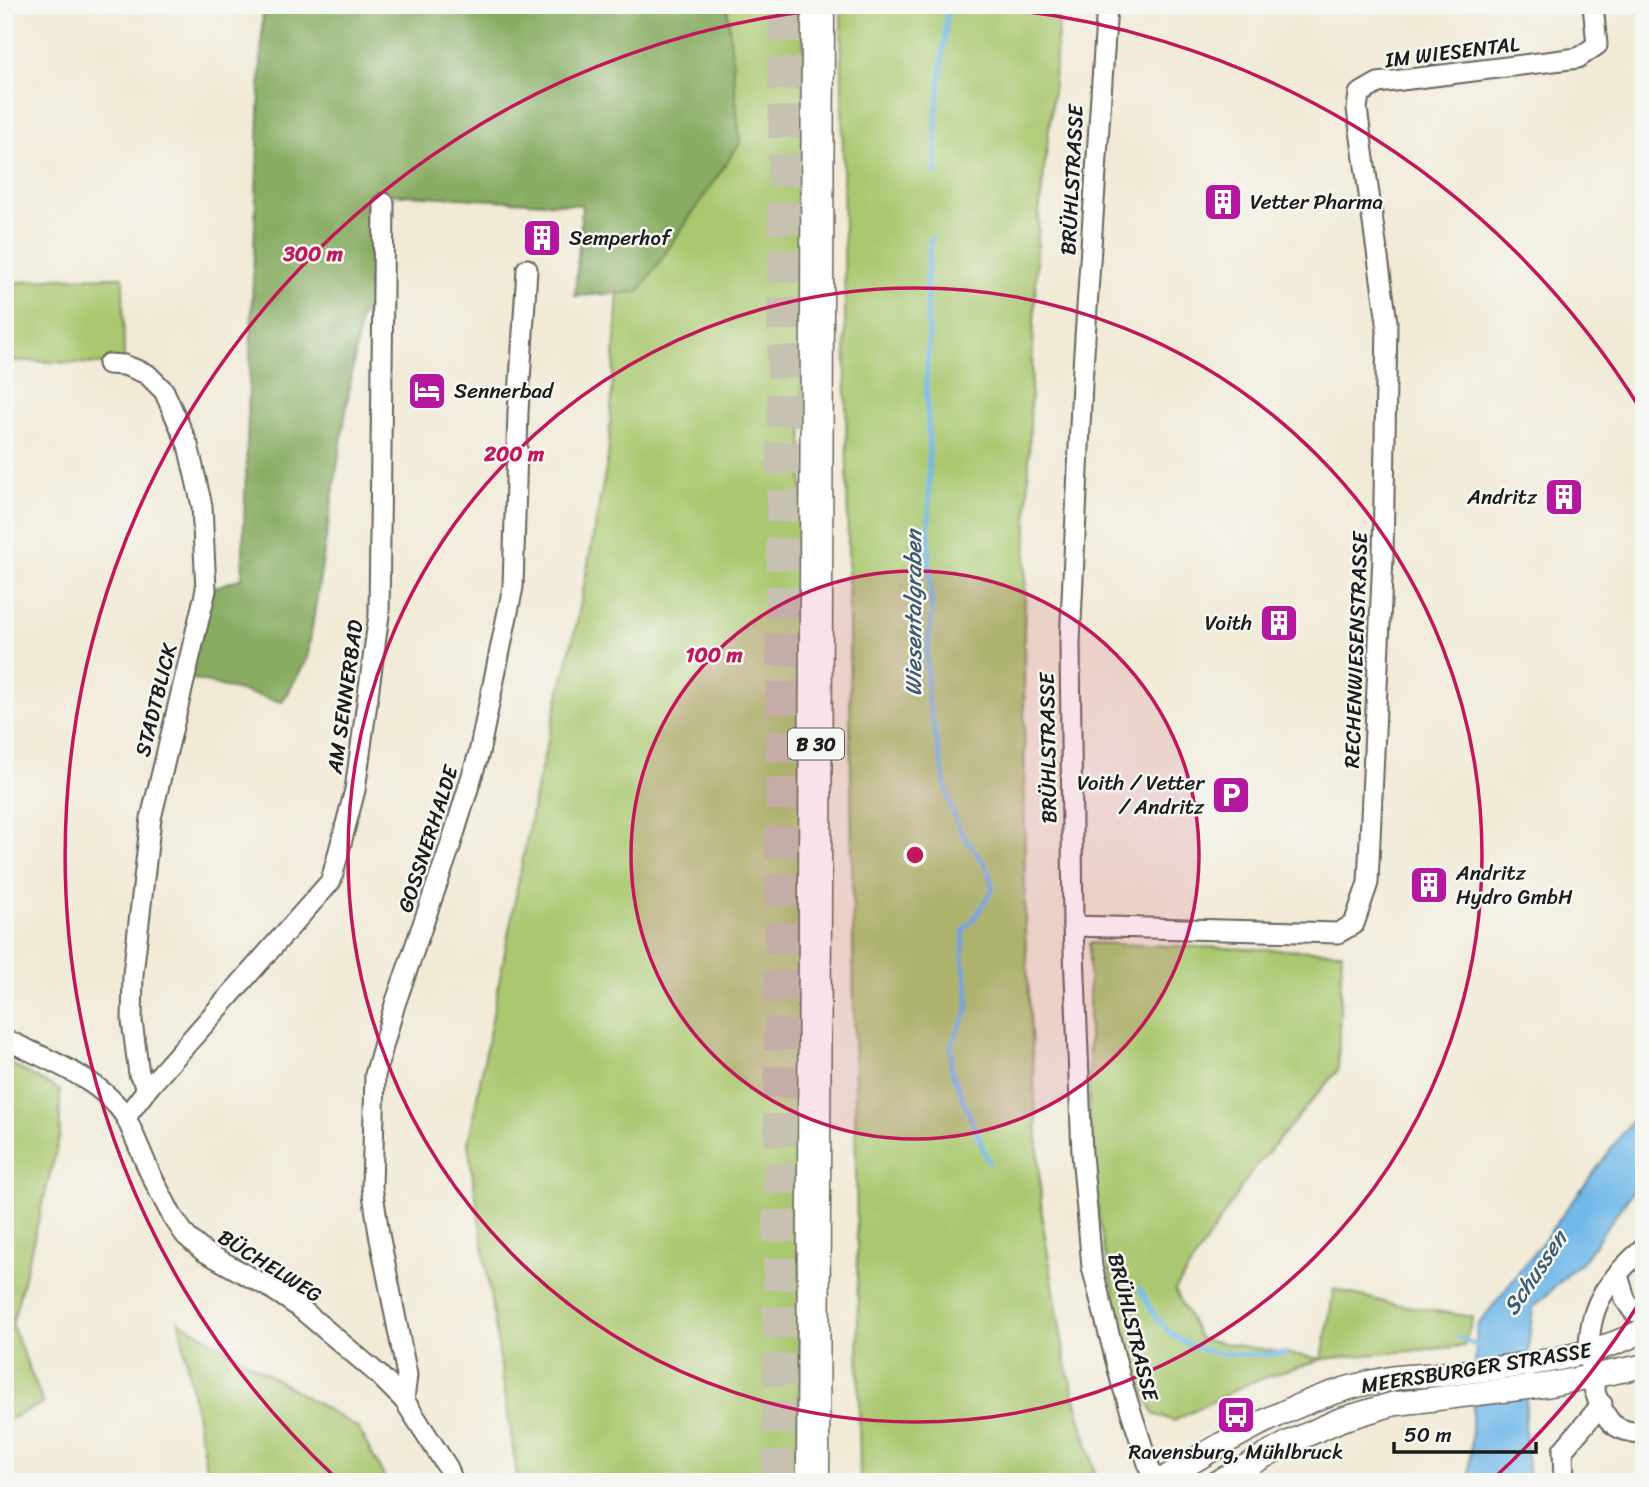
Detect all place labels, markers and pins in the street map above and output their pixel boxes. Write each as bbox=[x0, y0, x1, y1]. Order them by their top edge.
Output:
building icon: Vetter Pharma bbox=[1202, 181, 1244, 223]
place label: Vetter Pharma bbox=[1250, 183, 1383, 221]
building icon: Semperhof bbox=[521, 217, 563, 259]
place label: Semperhof bbox=[569, 219, 673, 257]
hotel icon: Sennerbad bbox=[406, 370, 448, 412]
place label: Sennerbad bbox=[454, 372, 555, 410]
building icon: Andritz bbox=[1543, 476, 1585, 518]
place label: Andritz bbox=[1466, 478, 1538, 516]
building icon: Voith bbox=[1258, 602, 1300, 644]
place label: Voith bbox=[1205, 604, 1252, 642]
place label: Voith / Vetter / Andritz bbox=[1077, 764, 1205, 826]
parking icon: Voith / Vetter / Andritz bbox=[1210, 774, 1252, 816]
centre of rings bbox=[903, 843, 927, 867]
place label: Andritz Hydro GmbH bbox=[1455, 854, 1573, 916]
building icon: Andritz Hydro GmbH bbox=[1408, 864, 1450, 906]
bus stop icon: Ravensburg, Mühlbruck bbox=[1215, 1394, 1257, 1436]
place label: Ravensburg, Mühlbruck bbox=[1129, 1433, 1343, 1471]

